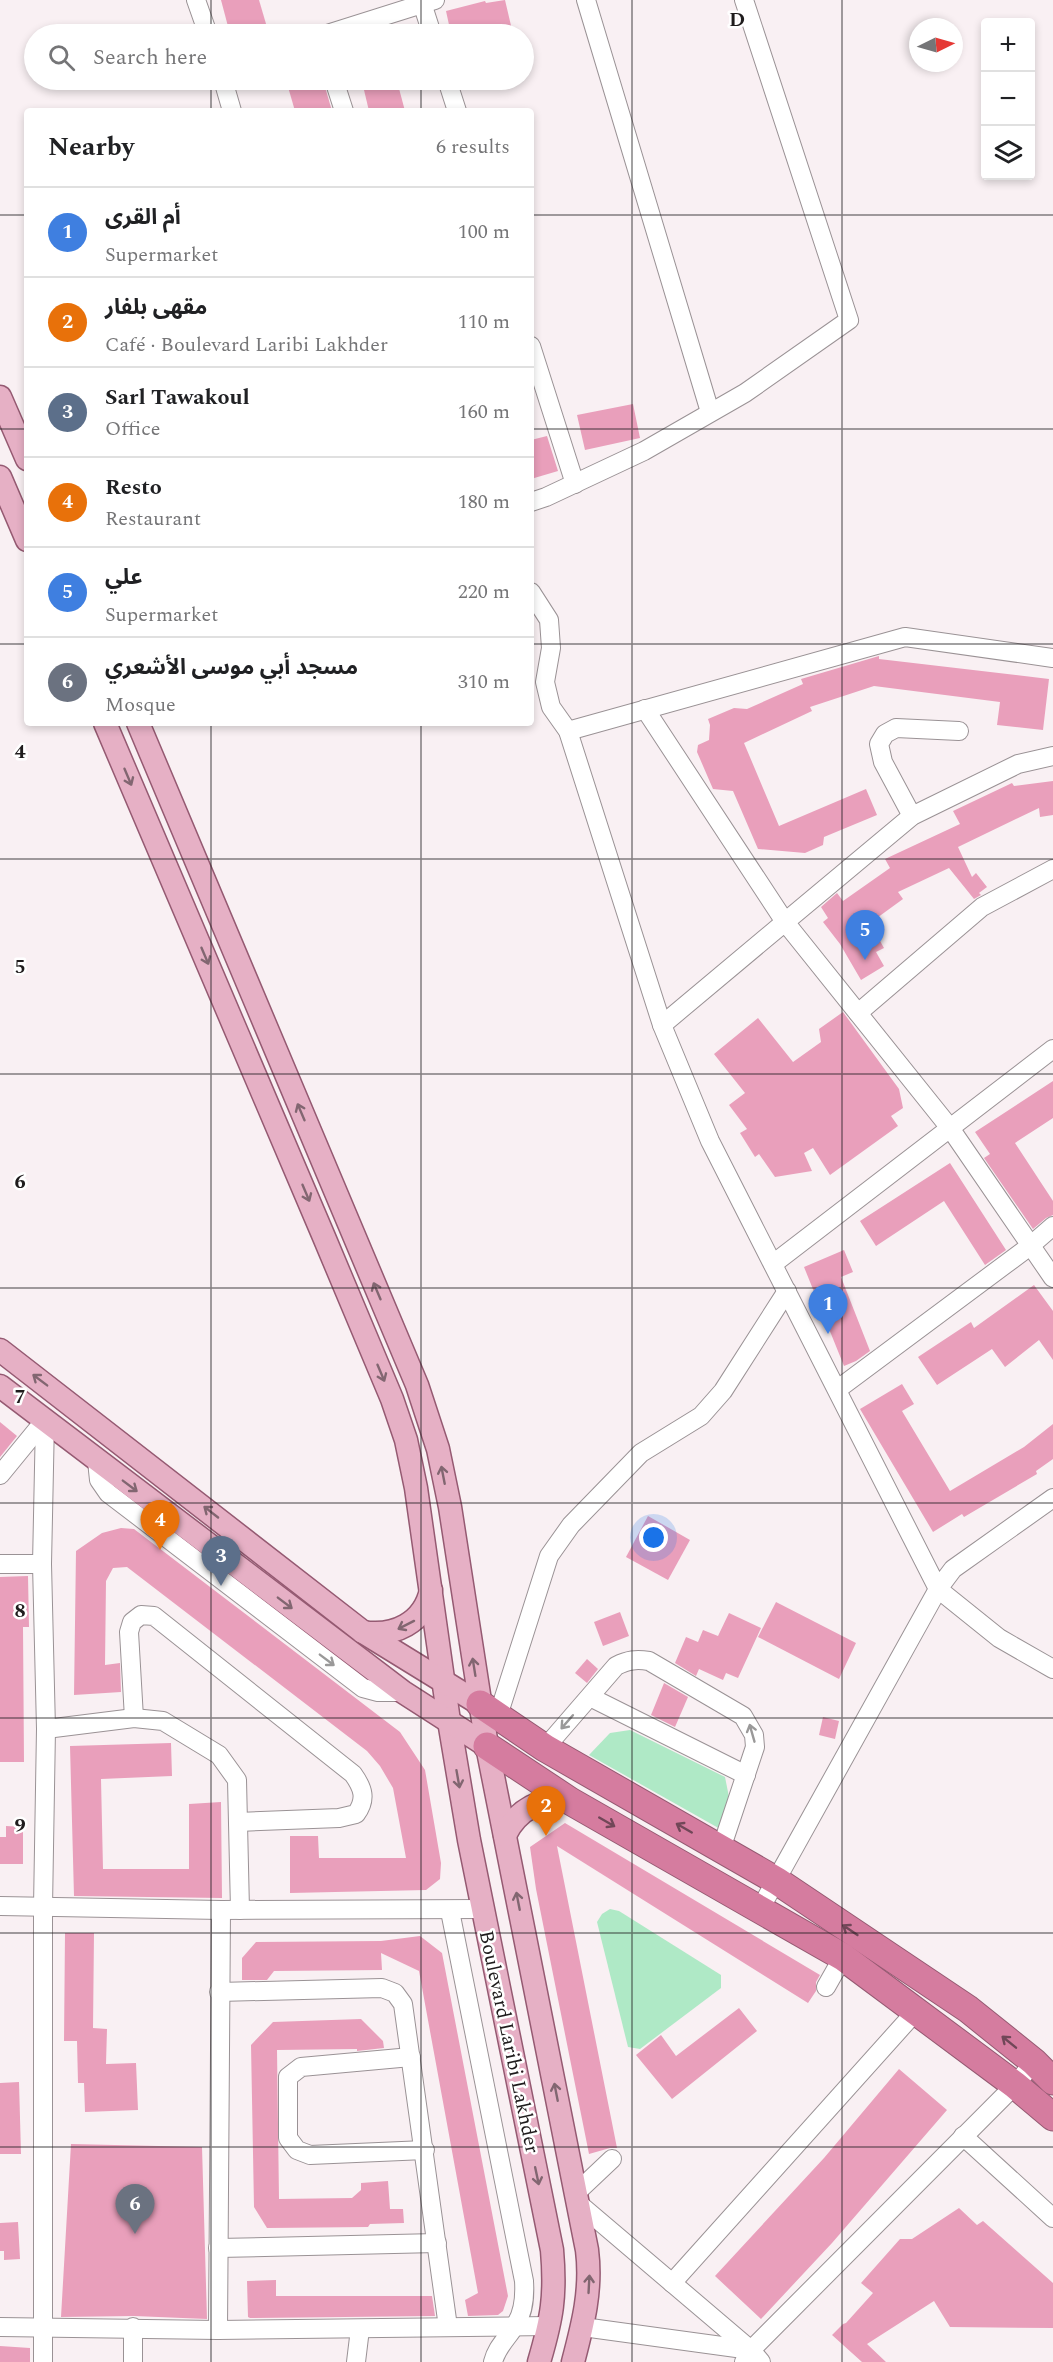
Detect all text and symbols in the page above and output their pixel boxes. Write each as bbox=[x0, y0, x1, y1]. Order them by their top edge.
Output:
text: D bbox=[729, 5, 745, 35]
north arrow bbox=[909, 18, 963, 72]
map controls bbox=[981, 18, 1035, 180]
button: + bbox=[981, 18, 1035, 72]
search box bbox=[24, 24, 534, 90]
icon: search bbox=[45, 41, 78, 74]
text: Search here bbox=[93, 41, 207, 74]
button: − bbox=[981, 72, 1035, 126]
button: layers bbox=[981, 126, 1035, 180]
text: Nearby bbox=[48, 127, 134, 167]
text: 6 results bbox=[436, 132, 510, 162]
text: أم القرى bbox=[105, 201, 181, 234]
text: 1 bbox=[62, 217, 73, 247]
text: 100 m bbox=[458, 217, 510, 247]
text: Supermarket bbox=[105, 240, 218, 270]
text: مقهى بلفار bbox=[105, 291, 207, 324]
text: 2 bbox=[62, 307, 73, 337]
text: 110 m bbox=[458, 307, 510, 337]
text: Café · Boulevard Laribi Lakhder bbox=[105, 330, 388, 360]
text: Sarl Tawakoul bbox=[105, 381, 250, 414]
text: 3 bbox=[62, 397, 73, 427]
text: 160 m bbox=[458, 397, 510, 427]
text: Office bbox=[105, 414, 161, 444]
text: Resto bbox=[105, 471, 162, 504]
text: 4 bbox=[62, 487, 73, 517]
text: 180 m bbox=[458, 487, 510, 517]
text: Restaurant bbox=[105, 504, 201, 534]
text: علي bbox=[105, 561, 142, 594]
text: 5 bbox=[62, 577, 73, 607]
text: 220 m bbox=[458, 577, 510, 607]
text: Supermarket bbox=[105, 600, 218, 630]
text: مسجد أبي موسى الأشعري bbox=[105, 651, 358, 684]
text: 6 bbox=[62, 667, 73, 697]
text: 310 m bbox=[458, 667, 510, 697]
text: Mosque bbox=[105, 690, 176, 720]
text: 4 bbox=[14, 737, 26, 767]
one-way arrow bbox=[123, 767, 134, 785]
pin: 5 bbox=[846, 910, 884, 960]
one-way arrow bbox=[200, 947, 211, 965]
text: 5 bbox=[14, 952, 26, 982]
one-way arrow bbox=[295, 1103, 306, 1122]
text: 6 bbox=[14, 1167, 26, 1197]
one-way arrow bbox=[301, 1184, 312, 1202]
one-way arrow bbox=[371, 1283, 382, 1301]
pin: 1 bbox=[808, 1284, 848, 1334]
one-way arrow bbox=[376, 1364, 387, 1382]
one-way arrow bbox=[32, 1374, 48, 1387]
text: 7 bbox=[14, 1382, 26, 1412]
one-way arrow bbox=[437, 1465, 448, 1485]
one-way arrow bbox=[121, 1479, 137, 1492]
pin: 4 bbox=[140, 1500, 180, 1550]
one-way arrow bbox=[203, 1506, 219, 1519]
your location bbox=[639, 1523, 668, 1552]
pin: 3 bbox=[202, 1536, 240, 1586]
text: 8 bbox=[14, 1596, 26, 1626]
one-way arrow bbox=[277, 1597, 293, 1610]
one-way arrow bbox=[397, 1619, 415, 1631]
one-way arrow bbox=[319, 1653, 335, 1666]
one-way arrow bbox=[469, 1658, 480, 1677]
one-way arrow bbox=[561, 1714, 574, 1730]
one-way arrow bbox=[746, 1724, 757, 1743]
one-way arrow bbox=[453, 1769, 464, 1788]
pin: 2 bbox=[526, 1786, 566, 1836]
text: 9 bbox=[14, 1811, 26, 1841]
one-way arrow bbox=[598, 1816, 615, 1828]
one-way arrow bbox=[676, 1821, 693, 1833]
one-way arrow bbox=[512, 1892, 523, 1911]
one-way arrow bbox=[842, 1924, 858, 1936]
street label: Boulevard Laribi Lakhder bbox=[471, 1928, 547, 2156]
one-way arrow bbox=[1002, 2035, 1017, 2049]
one-way arrow bbox=[550, 2083, 561, 2103]
one-way arrow bbox=[532, 2166, 543, 2185]
pin: 6 bbox=[116, 2184, 154, 2234]
one-way arrow bbox=[583, 2275, 594, 2295]

